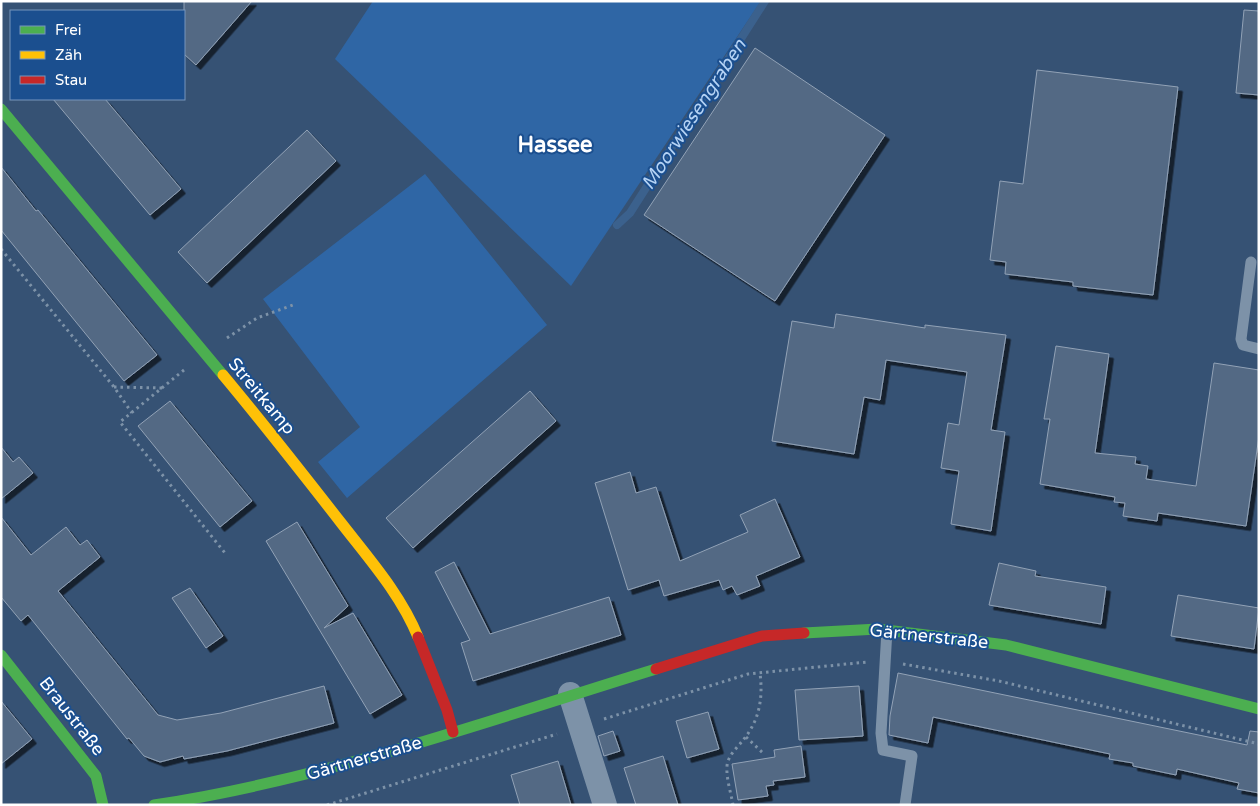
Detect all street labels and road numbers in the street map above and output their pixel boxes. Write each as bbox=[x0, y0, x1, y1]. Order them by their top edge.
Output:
street label: Streitkamp bbox=[224, 353, 300, 439]
street label: Gärtnerstraße bbox=[869, 619, 989, 653]
street label: Braustraße bbox=[34, 672, 110, 760]
street label: Gärtnerstraße bbox=[304, 731, 424, 785]

